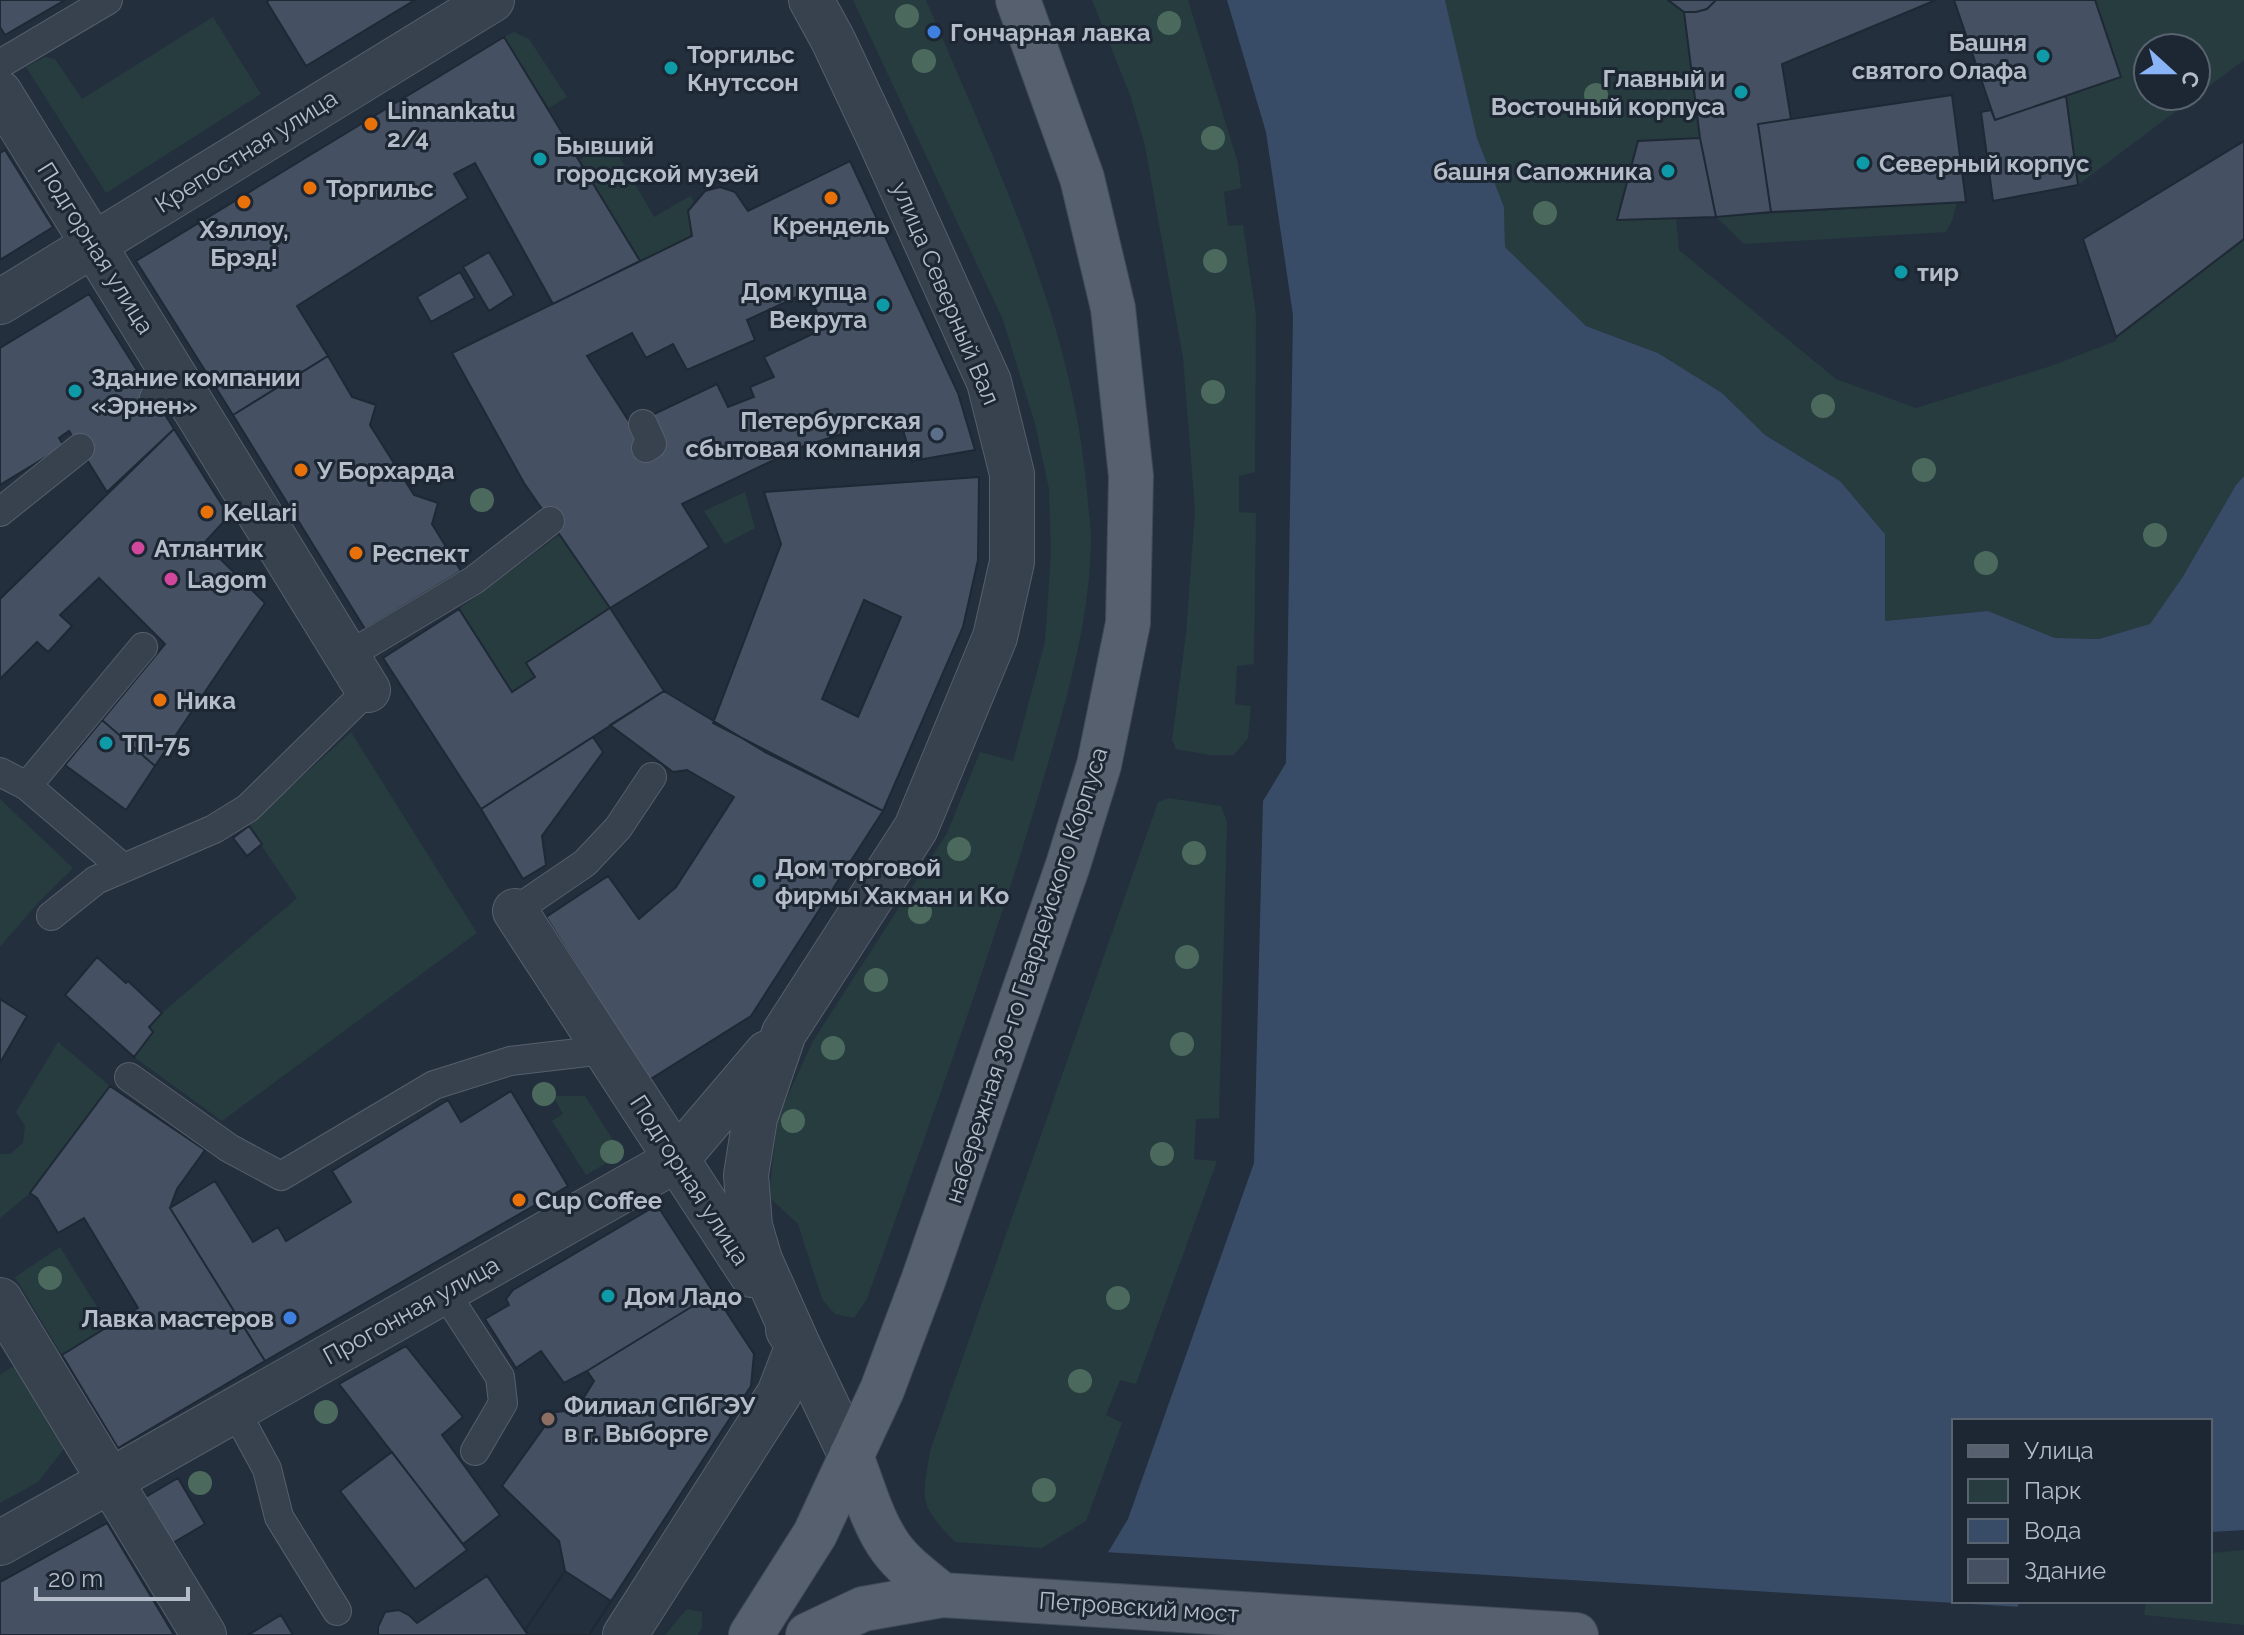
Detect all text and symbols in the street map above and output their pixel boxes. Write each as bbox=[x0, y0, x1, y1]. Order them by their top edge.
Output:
place label: Гончарная лавка bbox=[950, 18, 1151, 47]
marker: Гончарная лавка bbox=[925, 23, 943, 41]
place label: Башня святого Олафа bbox=[1852, 28, 2027, 85]
north arrow bbox=[2132, 32, 2212, 112]
place label: Торгильс Кнутссон bbox=[687, 40, 799, 97]
marker: Башня святого Олафа bbox=[2034, 47, 2052, 65]
marker: Торгильс Кнутссон bbox=[662, 59, 680, 77]
place label: Главный и Восточный корпуса bbox=[1491, 64, 1725, 121]
text: С bbox=[2176, 67, 2206, 91]
street label: Крепостная улица bbox=[149, 83, 343, 219]
marker: Главный и Восточный корпуса bbox=[1732, 83, 1750, 101]
place label: Linnankatu 2/4 bbox=[387, 96, 515, 153]
marker: Linnankatu 2/4 bbox=[362, 115, 380, 133]
place label: Бывший городской музей bbox=[556, 131, 759, 188]
place label: Северный корпус bbox=[1879, 149, 2090, 178]
marker: Бывший городской музей bbox=[531, 150, 549, 168]
marker: Северный корпус bbox=[1854, 154, 1872, 172]
street label: Подгорная улица bbox=[32, 157, 160, 339]
place label: башня Сапожника bbox=[1433, 157, 1652, 186]
marker: башня Сапожника bbox=[1659, 162, 1677, 180]
place label: Торгильс bbox=[326, 174, 434, 203]
street label: улица Северный Вал bbox=[886, 177, 1006, 409]
marker: Торгильс bbox=[301, 179, 319, 197]
marker: Крендель bbox=[822, 189, 840, 207]
marker: Хэллоу, Брэд! bbox=[235, 193, 253, 211]
place label: Крендель bbox=[772, 211, 890, 240]
place label: Хэллоу, Брэд! bbox=[198, 215, 289, 272]
place label: тир bbox=[1917, 258, 1959, 287]
marker: тир bbox=[1892, 263, 1910, 281]
place label: Дом купца Векрута bbox=[741, 277, 867, 334]
marker: Дом купца Векрута bbox=[874, 296, 892, 314]
place label: Здание компании «Эрнен» bbox=[91, 363, 301, 420]
marker: Здание компании «Эрнен» bbox=[66, 382, 84, 400]
place label: Петербургская сбытовая компания bbox=[686, 406, 921, 463]
marker: Петербургская сбытовая компания bbox=[928, 425, 946, 443]
place label: У Борхарда bbox=[316, 456, 455, 485]
marker: У Борхарда bbox=[292, 461, 310, 479]
place label: Kellari bbox=[223, 498, 297, 527]
marker: Kellari bbox=[198, 503, 216, 521]
place label: Атлантик bbox=[154, 534, 264, 563]
marker: Атлантик bbox=[129, 539, 147, 557]
place label: Респект bbox=[372, 539, 469, 568]
marker: Респект bbox=[347, 544, 365, 562]
place label: Lagom bbox=[187, 565, 267, 594]
marker: Lagom bbox=[162, 570, 180, 588]
place label: Ника bbox=[176, 686, 236, 715]
marker: Ника bbox=[151, 691, 169, 709]
place label: ТП-75 bbox=[122, 729, 190, 758]
marker: ТП-75 bbox=[97, 734, 115, 752]
street label: набережная 30-го Гвардейского Корпуса bbox=[938, 743, 1114, 1207]
place label: Дом торговой фирмы Хакман и Ко bbox=[775, 853, 1009, 910]
marker: Дом торговой фирмы Хакман и Ко bbox=[750, 872, 768, 890]
street label: Подгорная улица bbox=[624, 1089, 756, 1271]
place label: Cup Coffee bbox=[535, 1186, 662, 1215]
marker: Cup Coffee bbox=[510, 1191, 528, 1209]
street label: Прогонная улица bbox=[318, 1250, 504, 1370]
place label: Дом Ладо bbox=[624, 1282, 742, 1311]
marker: Дом Ладо bbox=[599, 1287, 617, 1305]
place label: Лавка мастеров bbox=[81, 1304, 274, 1333]
marker: Лавка мастеров bbox=[281, 1309, 299, 1327]
place label: Филиал СПбГЭУ в г. Выборге bbox=[564, 1391, 756, 1448]
marker: Филиал СПбГЭУ в г. Выборге bbox=[539, 1410, 557, 1428]
legend bbox=[1952, 1419, 2212, 1603]
text: Улица bbox=[2024, 1436, 2094, 1465]
text: Парк bbox=[2024, 1476, 2082, 1505]
text: Вода bbox=[2024, 1516, 2081, 1545]
scale bar bbox=[36, 1551, 188, 1601]
text: Здание bbox=[2024, 1556, 2106, 1585]
text: 20 m bbox=[48, 1564, 103, 1593]
street label: Петровский мост bbox=[1038, 1586, 1241, 1628]

